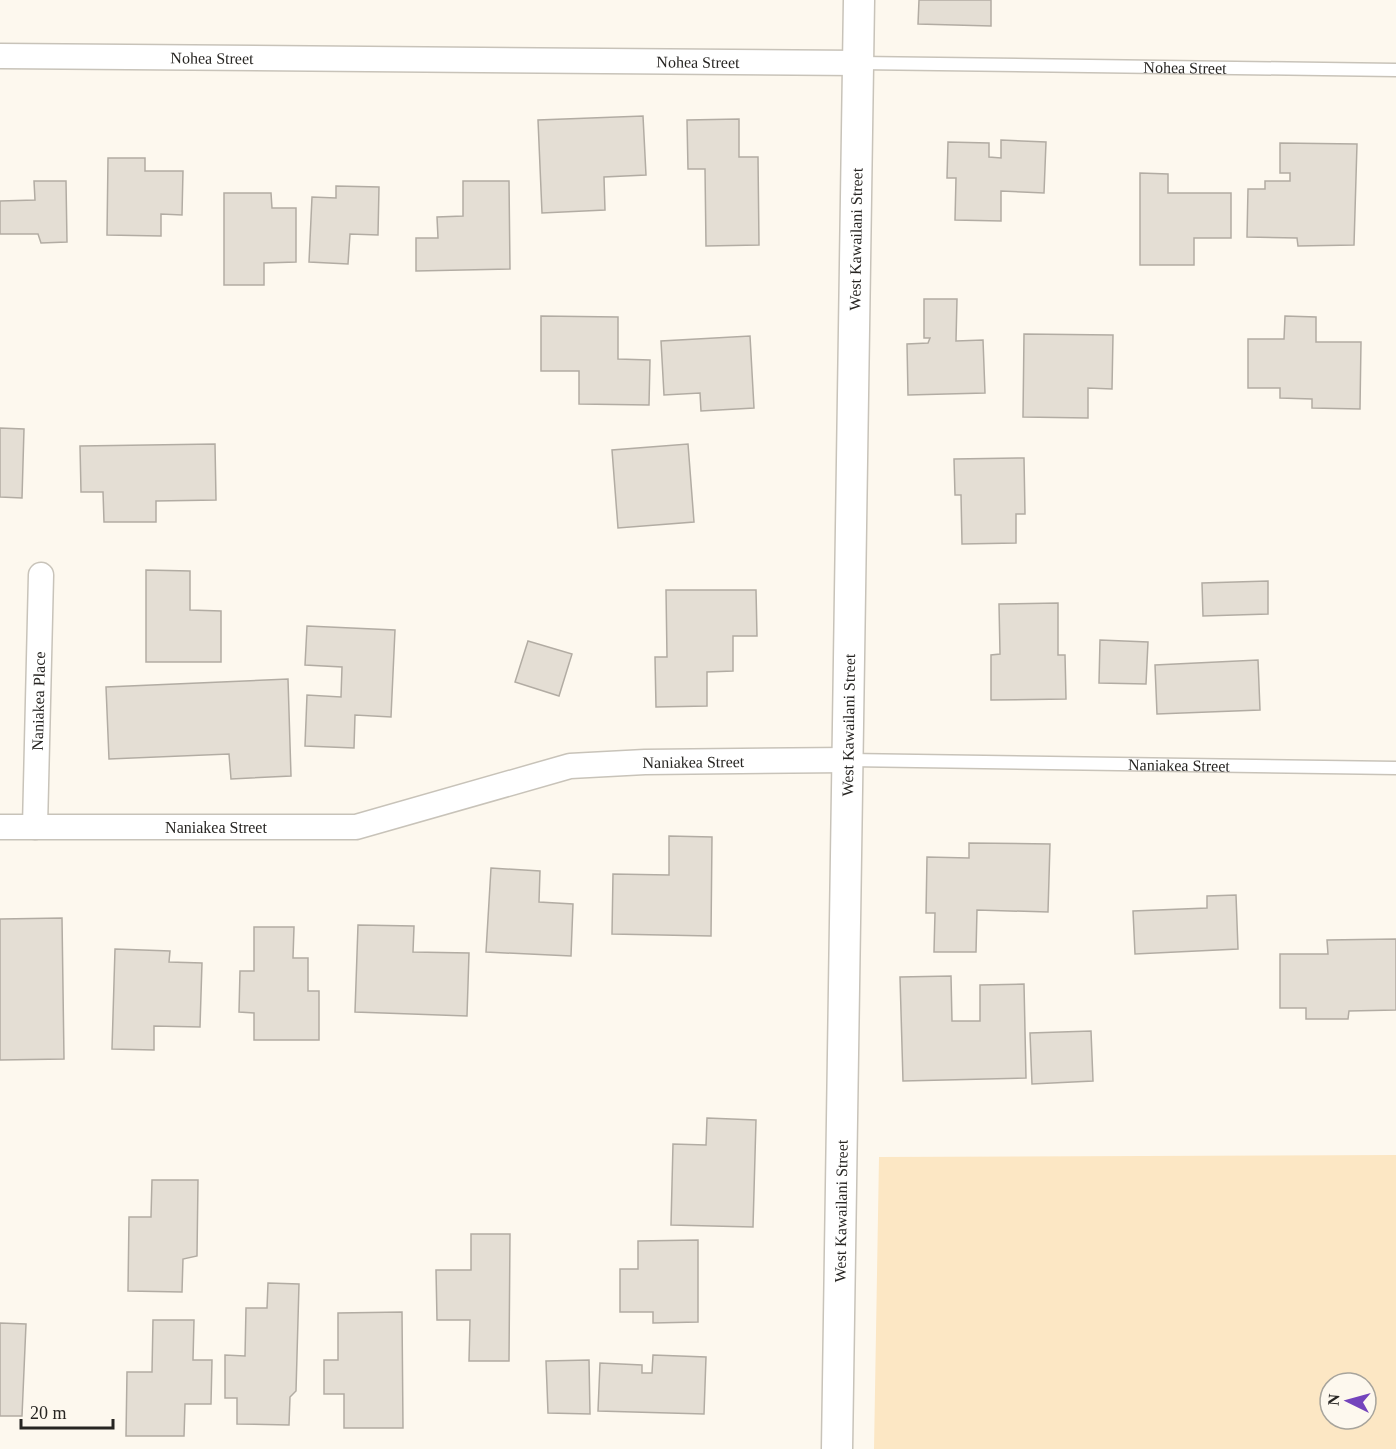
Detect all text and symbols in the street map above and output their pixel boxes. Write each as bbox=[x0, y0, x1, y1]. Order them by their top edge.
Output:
street label: Nohea Street bbox=[170, 49, 254, 67]
street label: Nohea Street bbox=[656, 53, 740, 71]
street label: Nohea Street bbox=[1143, 59, 1227, 77]
street label: West Kawailani Street bbox=[846, 167, 865, 311]
street label: Naniakea Place bbox=[29, 651, 48, 751]
street label: West Kawailani Street bbox=[839, 653, 858, 797]
street label: Naniakea Street bbox=[642, 753, 745, 771]
street label: Naniakea Street bbox=[1128, 756, 1231, 775]
street label: Naniakea Street bbox=[165, 819, 267, 836]
street label: West Kawailani Street bbox=[832, 1139, 851, 1283]
north arrow bbox=[1318, 1371, 1378, 1431]
scale bar bbox=[21, 1392, 112, 1430]
text: N bbox=[1325, 1393, 1343, 1406]
text: 20 m bbox=[30, 1403, 67, 1423]

